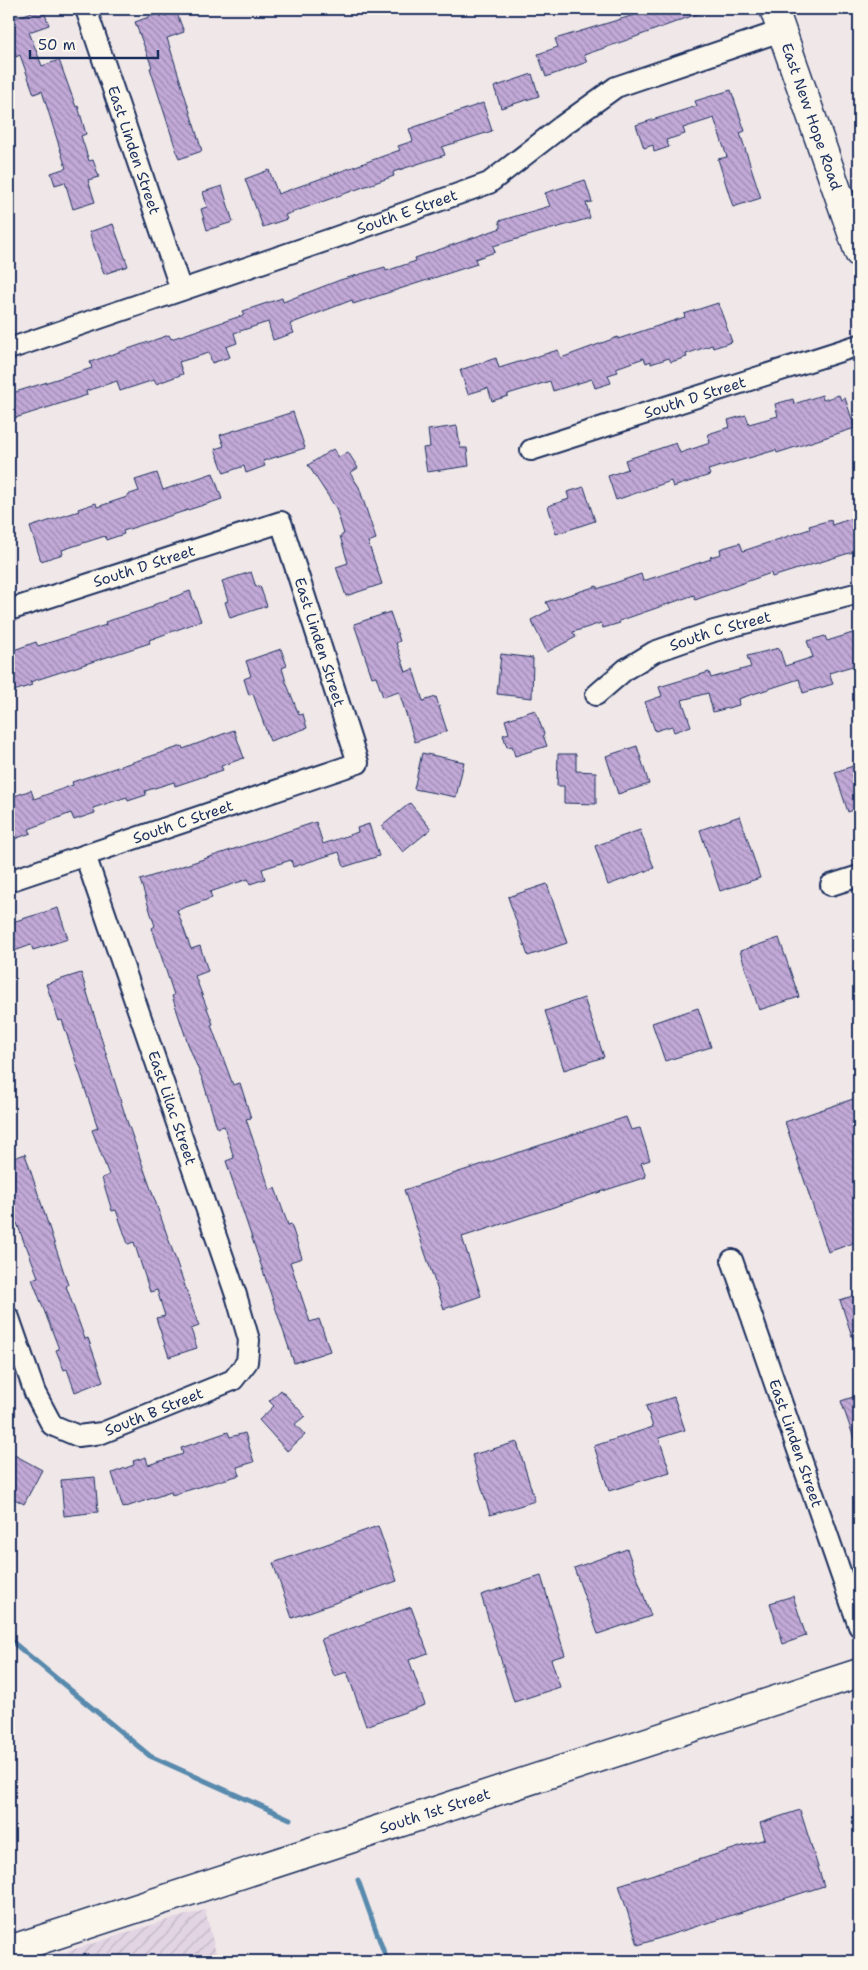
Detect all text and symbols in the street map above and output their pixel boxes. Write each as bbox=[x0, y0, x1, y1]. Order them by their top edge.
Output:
scale bar bbox=[30, 28, 158, 60]
text: 50 m bbox=[38, 35, 76, 55]
street label: East New Hope Road bbox=[777, 40, 847, 193]
street label: East Linden Street bbox=[103, 83, 165, 217]
street label: South E Street bbox=[354, 185, 460, 239]
street label: South D Street bbox=[641, 372, 748, 423]
street label: South D Street bbox=[91, 540, 198, 592]
street label: East Linden Street bbox=[289, 575, 349, 709]
street label: South C Street bbox=[667, 606, 773, 656]
street label: South C Street bbox=[130, 795, 236, 849]
street label: East Lilac Street bbox=[143, 1048, 201, 1168]
street label: East Linden Street bbox=[764, 1376, 827, 1510]
street label: South B Street bbox=[102, 1383, 206, 1441]
street label: South 1st Street bbox=[377, 1784, 493, 1839]

